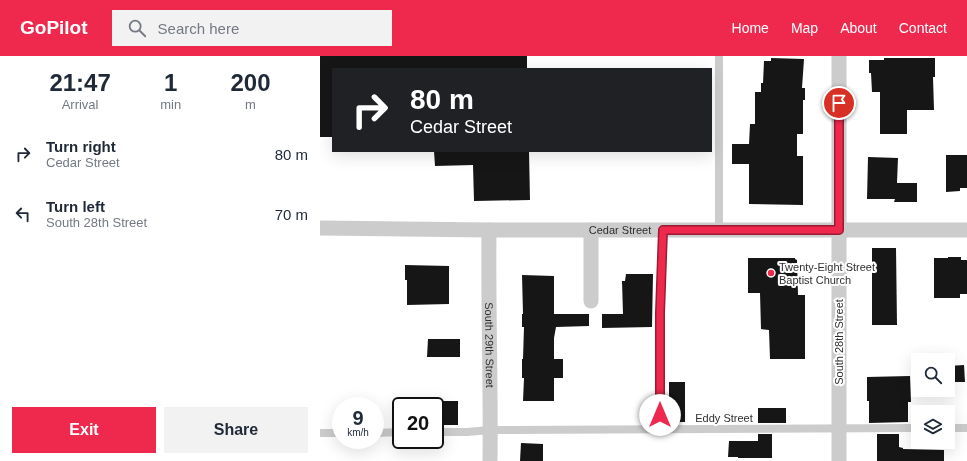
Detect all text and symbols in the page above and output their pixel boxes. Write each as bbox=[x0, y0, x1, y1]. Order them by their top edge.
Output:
search box bbox=[112, 10, 392, 46]
text: GoPilot bbox=[20, 17, 88, 38]
icon: search bbox=[126, 17, 148, 39]
text: Search here bbox=[158, 20, 239, 37]
text: Home bbox=[732, 20, 769, 36]
text: Map bbox=[791, 20, 818, 36]
text: About bbox=[840, 20, 877, 36]
text: Contact bbox=[899, 20, 947, 36]
text: 21:47 bbox=[49, 69, 111, 96]
text: 1 bbox=[164, 69, 177, 96]
text: 200 bbox=[231, 69, 271, 96]
icon: right bbox=[344, 84, 396, 136]
text: 80 m bbox=[410, 84, 474, 115]
pin bbox=[822, 86, 856, 120]
icon: arrive bbox=[828, 92, 850, 114]
text: Arrival bbox=[62, 97, 99, 112]
text: min bbox=[160, 97, 181, 112]
text: m bbox=[245, 97, 256, 112]
text: Cedar Street bbox=[410, 117, 512, 137]
text: Turn right bbox=[46, 138, 116, 155]
icon: right bbox=[12, 143, 34, 165]
text: 80 m bbox=[275, 146, 308, 163]
text: Cedar Street bbox=[46, 155, 120, 170]
text: Turn left bbox=[46, 198, 105, 215]
icon: left bbox=[12, 203, 34, 225]
text: 70 m bbox=[275, 206, 308, 223]
text: South 28th Street bbox=[46, 215, 147, 230]
street label: Cedar Street bbox=[589, 224, 651, 236]
place label: Twenty-Eight Street Baptist Church bbox=[779, 261, 875, 286]
marker: Twenty-Eight Street Baptist Church bbox=[766, 268, 776, 278]
street label: South 28th Street bbox=[833, 299, 845, 385]
street label: South 29th Street bbox=[483, 302, 496, 388]
map controls bbox=[911, 353, 955, 449]
button: search bbox=[911, 353, 955, 397]
position arrow bbox=[639, 394, 681, 436]
speed limit sign: 20 bbox=[392, 397, 444, 449]
button: layers bbox=[911, 405, 955, 449]
button: Exit bbox=[12, 407, 156, 453]
button: Share bbox=[164, 407, 308, 453]
text: 9 bbox=[352, 407, 364, 429]
street label: Eddy Street bbox=[695, 412, 753, 424]
text: km/h bbox=[347, 427, 369, 438]

